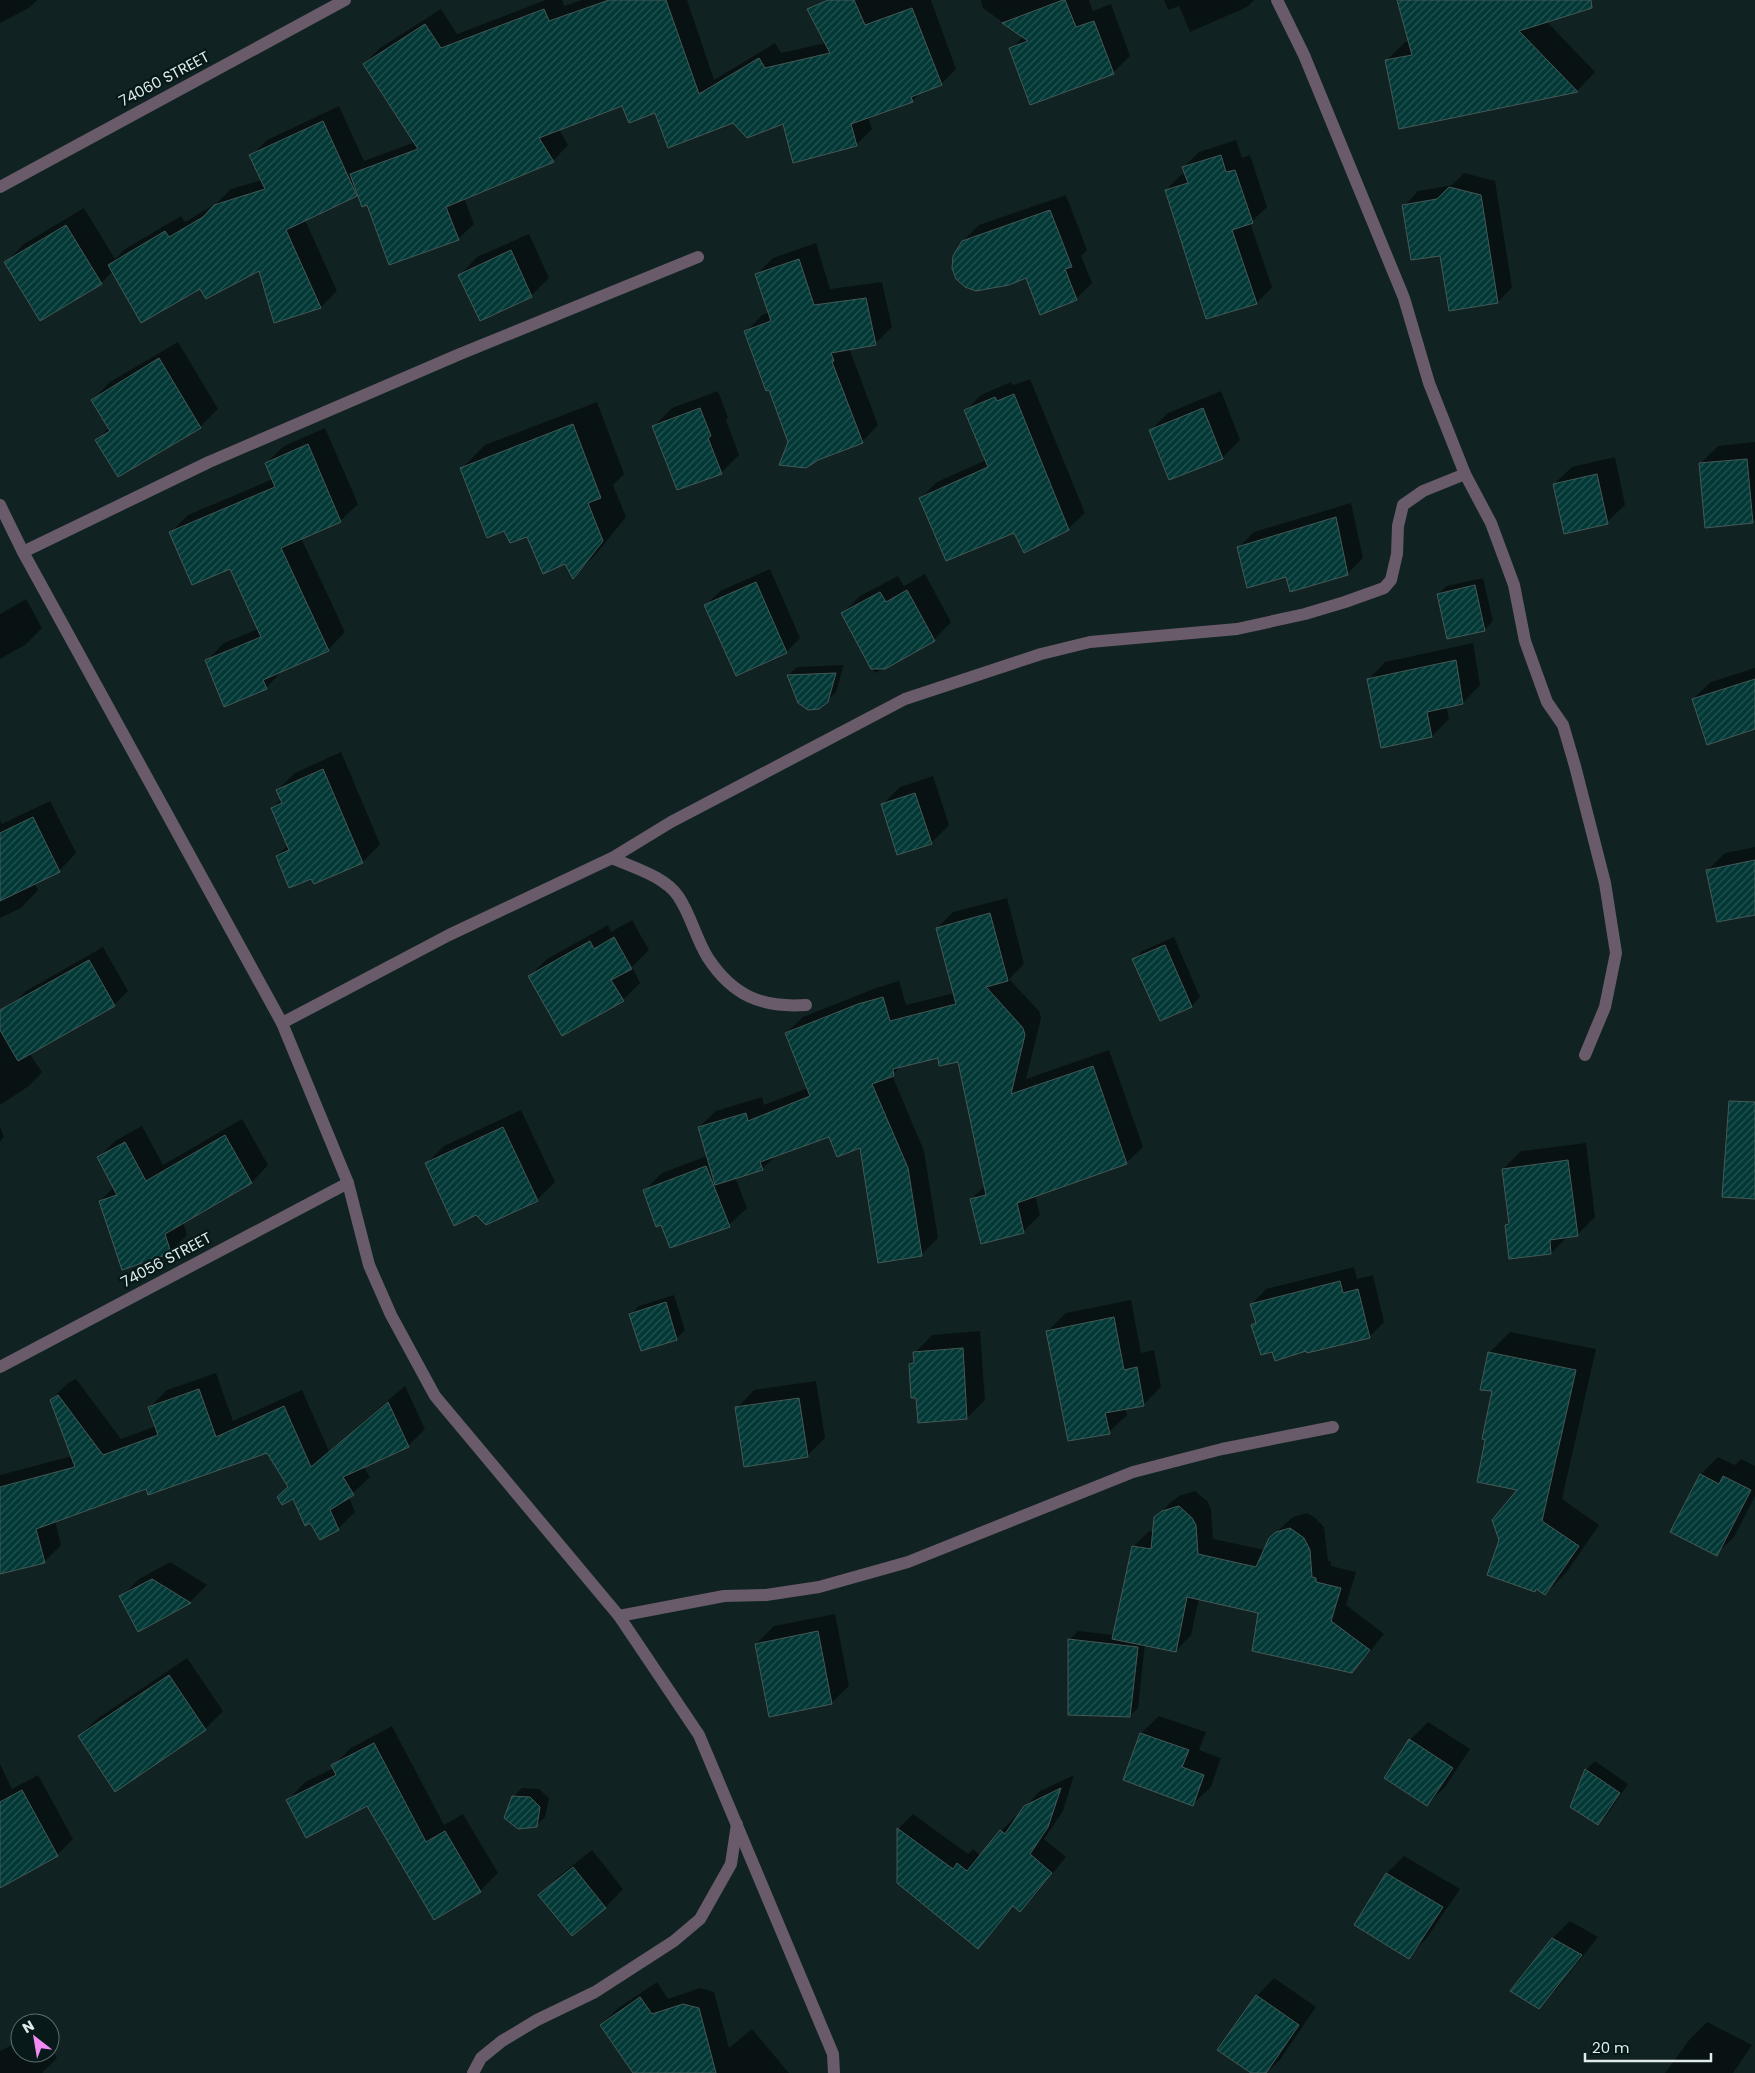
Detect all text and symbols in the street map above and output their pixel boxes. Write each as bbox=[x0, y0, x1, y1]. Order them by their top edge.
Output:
street label: 74060 STREET bbox=[115, 46, 213, 111]
street label: 74056 STREET bbox=[117, 1227, 215, 1292]
north arrow bbox=[10, 2013, 60, 2063]
text: N bbox=[19, 2016, 38, 2038]
scale bar bbox=[1585, 2030, 1711, 2062]
text: 20 m bbox=[1592, 2037, 1630, 2058]

